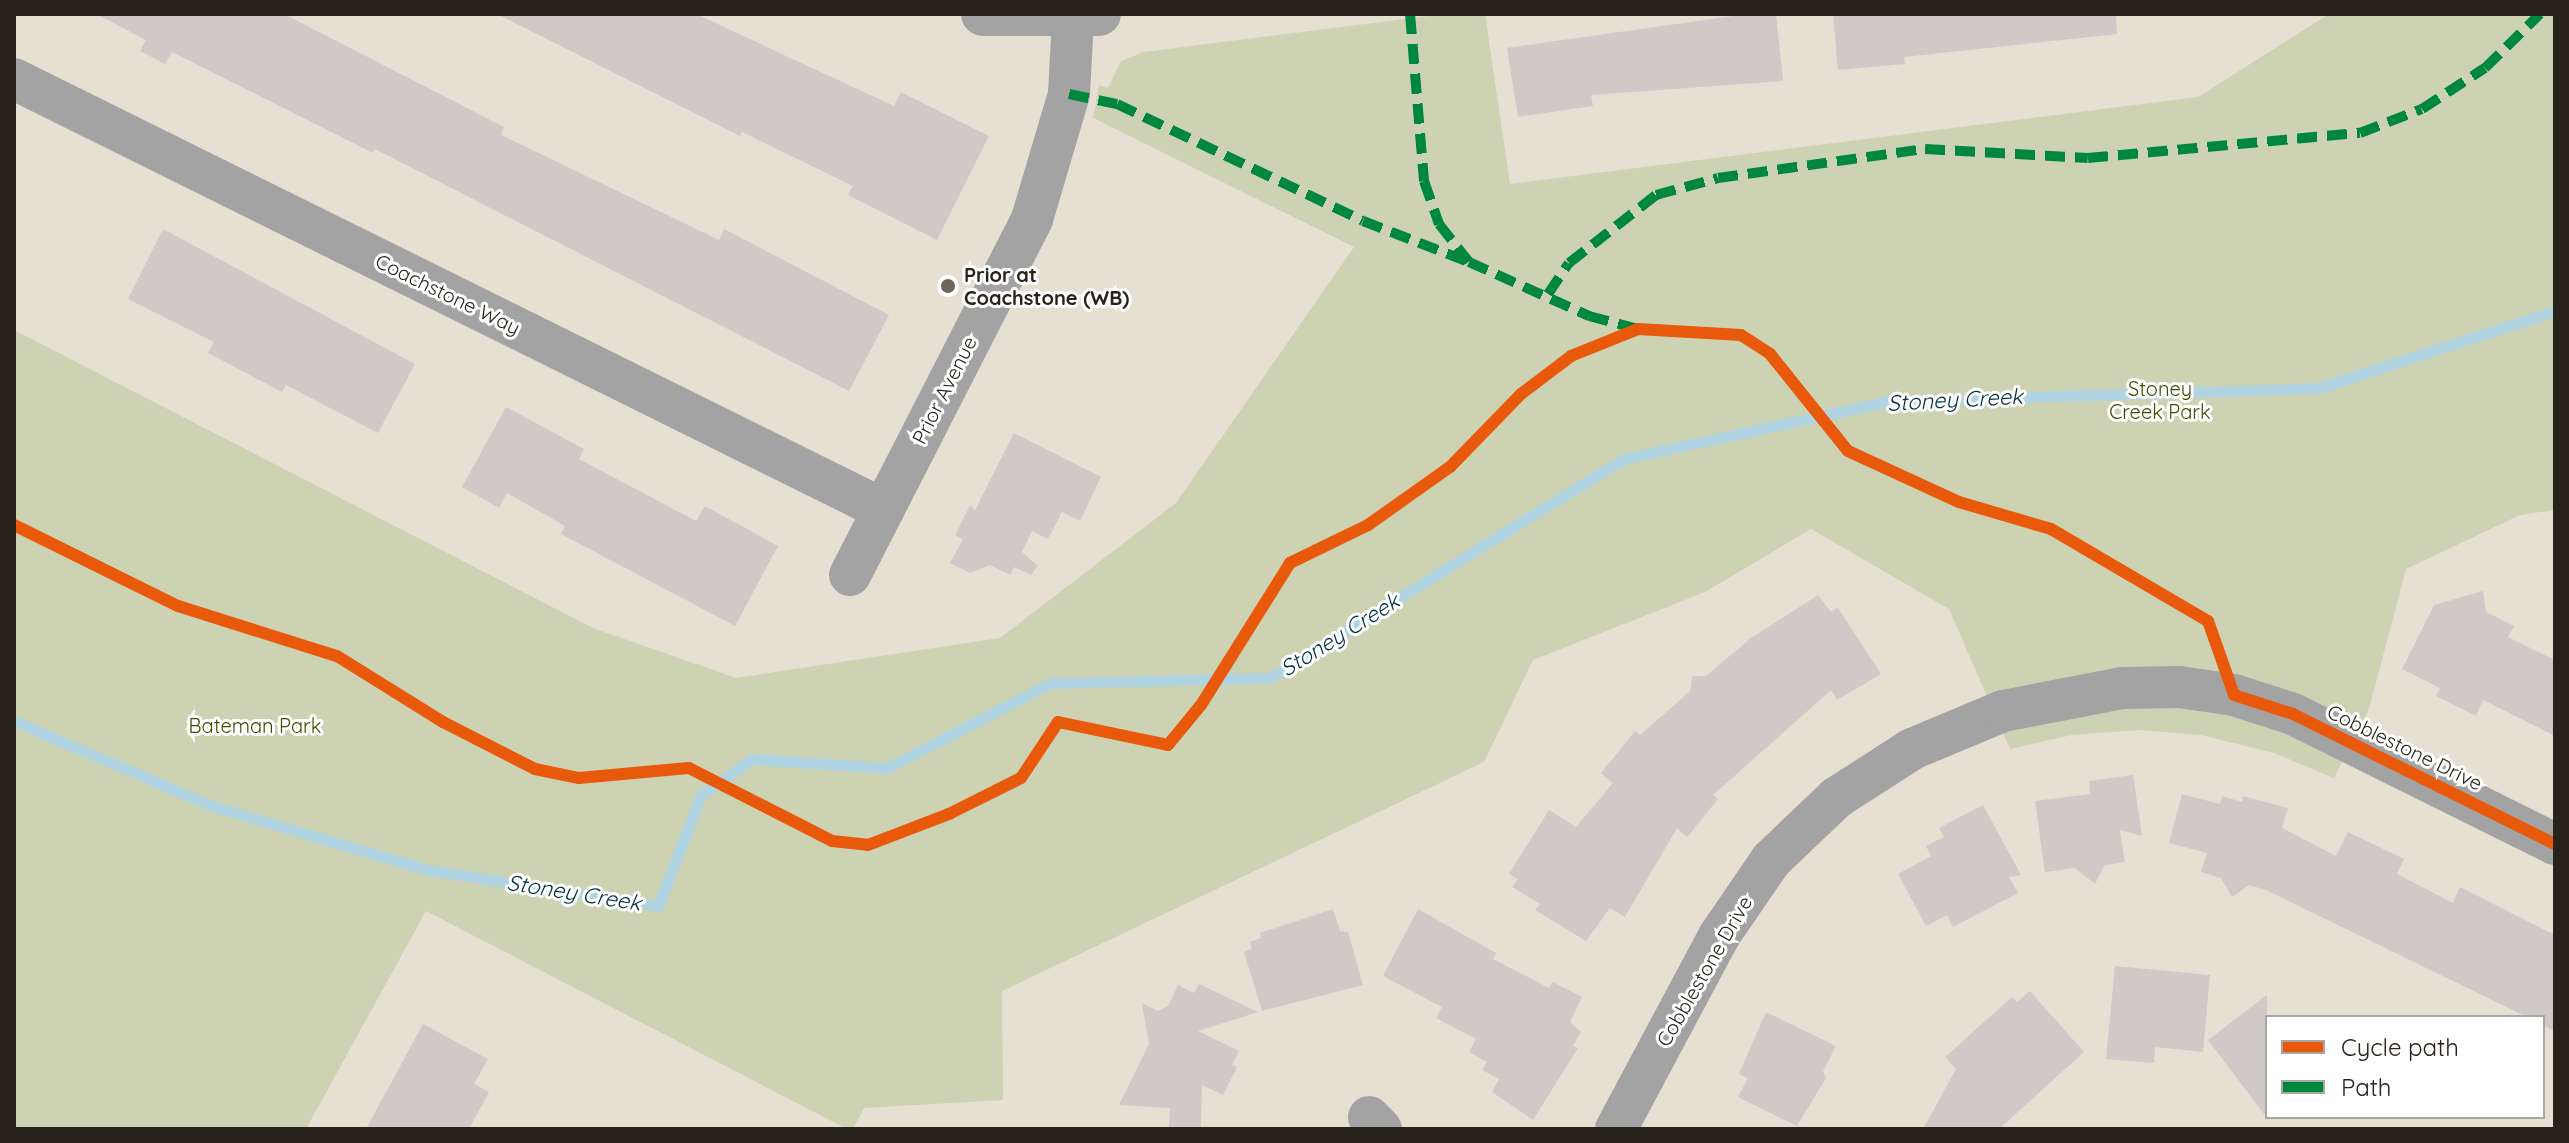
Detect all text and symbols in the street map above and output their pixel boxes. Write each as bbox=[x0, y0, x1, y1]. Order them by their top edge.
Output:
street label: Coachstone Way bbox=[372, 249, 524, 339]
place label: Prior at Coachstone (WB) bbox=[964, 262, 1129, 309]
marker: Prior at Coachstone (WB) bbox=[939, 277, 957, 295]
street label: Prior Avenue bbox=[907, 332, 981, 448]
park label: Stoney Creek Park bbox=[2109, 377, 2211, 424]
water label: Stoney Creek bbox=[1887, 383, 2023, 417]
water label: Stoney Creek bbox=[1276, 588, 1404, 682]
street label: Cobblestone Drive bbox=[2323, 699, 2487, 795]
park label: Bateman Park bbox=[189, 713, 321, 737]
water label: Stoney Creek bbox=[505, 869, 643, 917]
street label: Cobblestone Drive bbox=[1651, 892, 1757, 1050]
legend bbox=[2265, 1015, 2545, 1119]
text: Cycle path bbox=[2341, 1032, 2459, 1062]
text: Path bbox=[2341, 1072, 2392, 1102]

